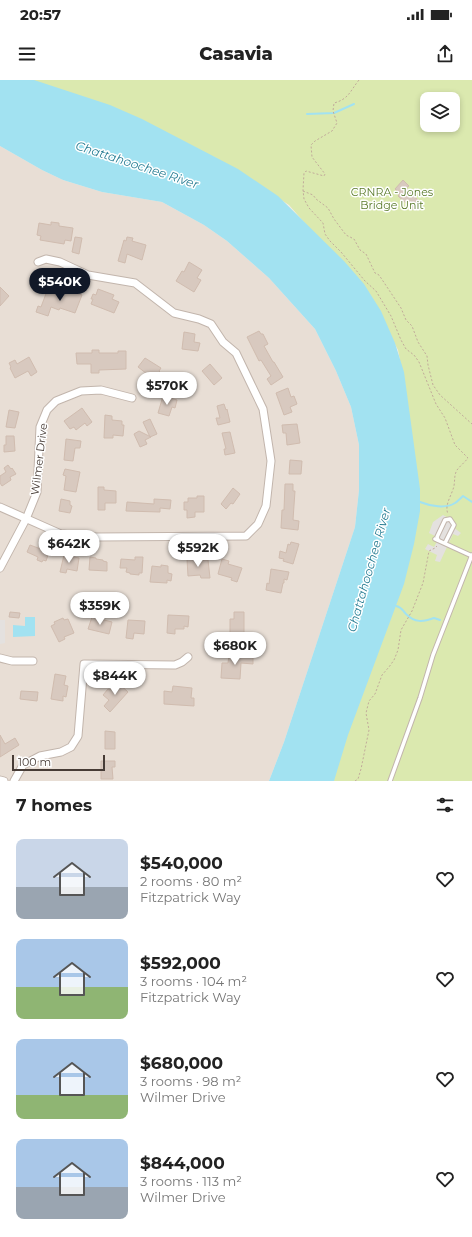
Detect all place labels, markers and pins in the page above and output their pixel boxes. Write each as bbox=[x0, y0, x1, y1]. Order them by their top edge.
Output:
pin: $540K bbox=[32, 268, 88, 302]
pin: $570K bbox=[139, 372, 195, 406]
pin: $642K bbox=[41, 530, 97, 564]
pin: $592K bbox=[170, 534, 226, 568]
pin: $359K bbox=[72, 592, 128, 626]
pin: $680K bbox=[207, 632, 263, 666]
pin: $844K bbox=[87, 662, 143, 696]

